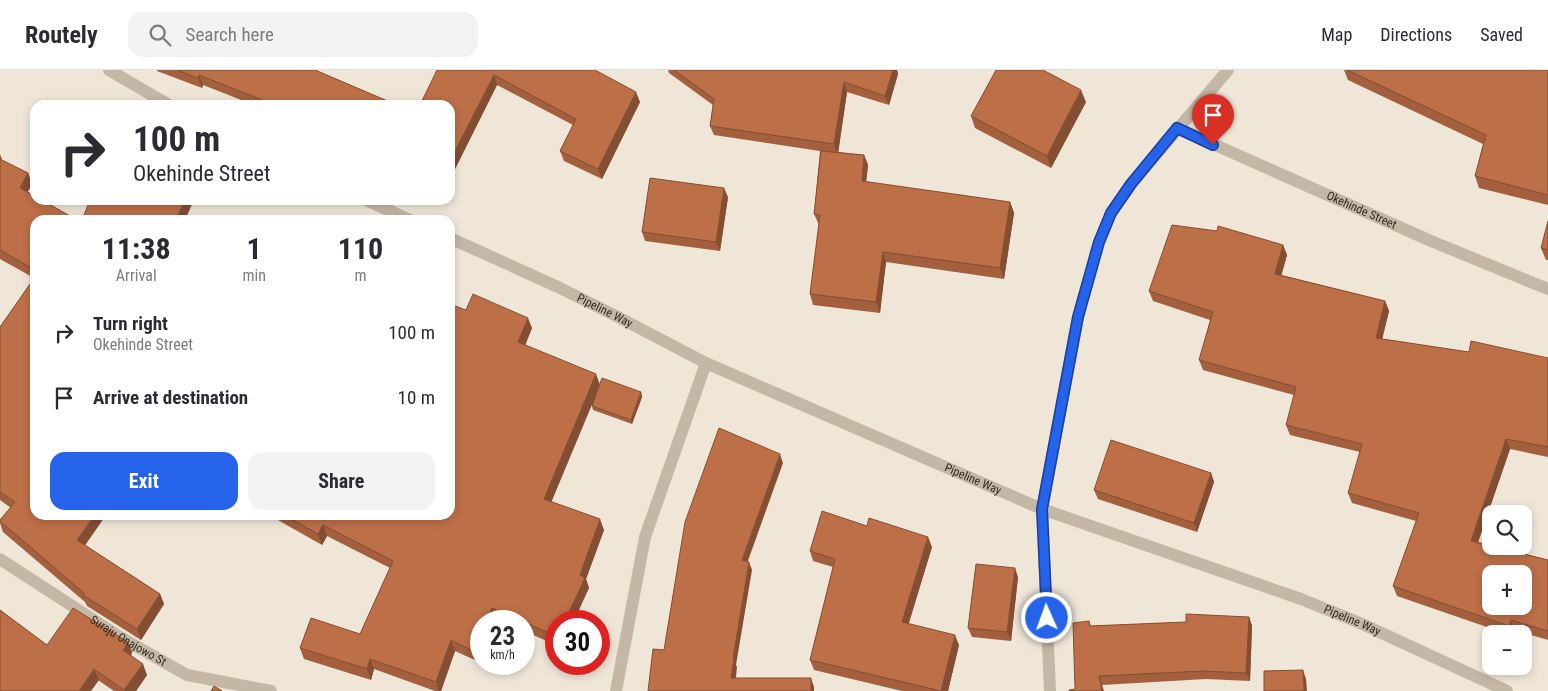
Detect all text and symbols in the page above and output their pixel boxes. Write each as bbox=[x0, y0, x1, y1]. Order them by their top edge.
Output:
search box bbox=[128, 12, 478, 57]
text: Routely bbox=[25, 21, 98, 49]
icon: search bbox=[146, 21, 174, 49]
text: Search here bbox=[186, 23, 274, 46]
text: Map bbox=[1321, 24, 1352, 45]
text: Directions bbox=[1380, 24, 1452, 45]
text: Saved bbox=[1480, 24, 1523, 45]
pin bbox=[1192, 94, 1234, 145]
icon: arrive bbox=[1199, 101, 1227, 129]
text: 100 m bbox=[133, 119, 220, 160]
icon: right bbox=[50, 120, 115, 185]
text: Okehinde Street bbox=[133, 161, 270, 186]
street label: Okehinde Street bbox=[1324, 188, 1399, 232]
text: 11:38 bbox=[102, 231, 171, 266]
text: 1 bbox=[247, 231, 262, 266]
text: 110 bbox=[338, 231, 383, 266]
text: Arrival bbox=[116, 266, 157, 285]
text: min bbox=[242, 266, 266, 285]
text: m bbox=[354, 266, 366, 285]
street label: Pipeline Way bbox=[575, 291, 635, 330]
text: Turn right bbox=[93, 312, 168, 335]
icon: right bbox=[50, 319, 78, 347]
text: 100 m bbox=[388, 321, 435, 344]
text: Okehinde Street bbox=[93, 335, 193, 354]
icon: arrive bbox=[50, 384, 78, 412]
text: Arrive at destination bbox=[93, 386, 248, 409]
text: 10 m bbox=[398, 386, 435, 409]
button: Exit bbox=[50, 452, 238, 510]
button: Share bbox=[248, 452, 435, 510]
street label: Pipeline Way bbox=[942, 461, 1003, 497]
map controls bbox=[1482, 505, 1532, 675]
button: search bbox=[1482, 505, 1532, 555]
button: + bbox=[1482, 565, 1532, 615]
position arrow bbox=[1020, 591, 1072, 643]
street label: Pipeline Way bbox=[1322, 602, 1383, 639]
speed limit sign: 30 bbox=[545, 610, 610, 675]
street label: Suraju Onajowo St bbox=[87, 612, 169, 669]
text: 23 bbox=[490, 622, 515, 651]
button: − bbox=[1482, 625, 1532, 675]
text: km/h bbox=[490, 648, 515, 662]

